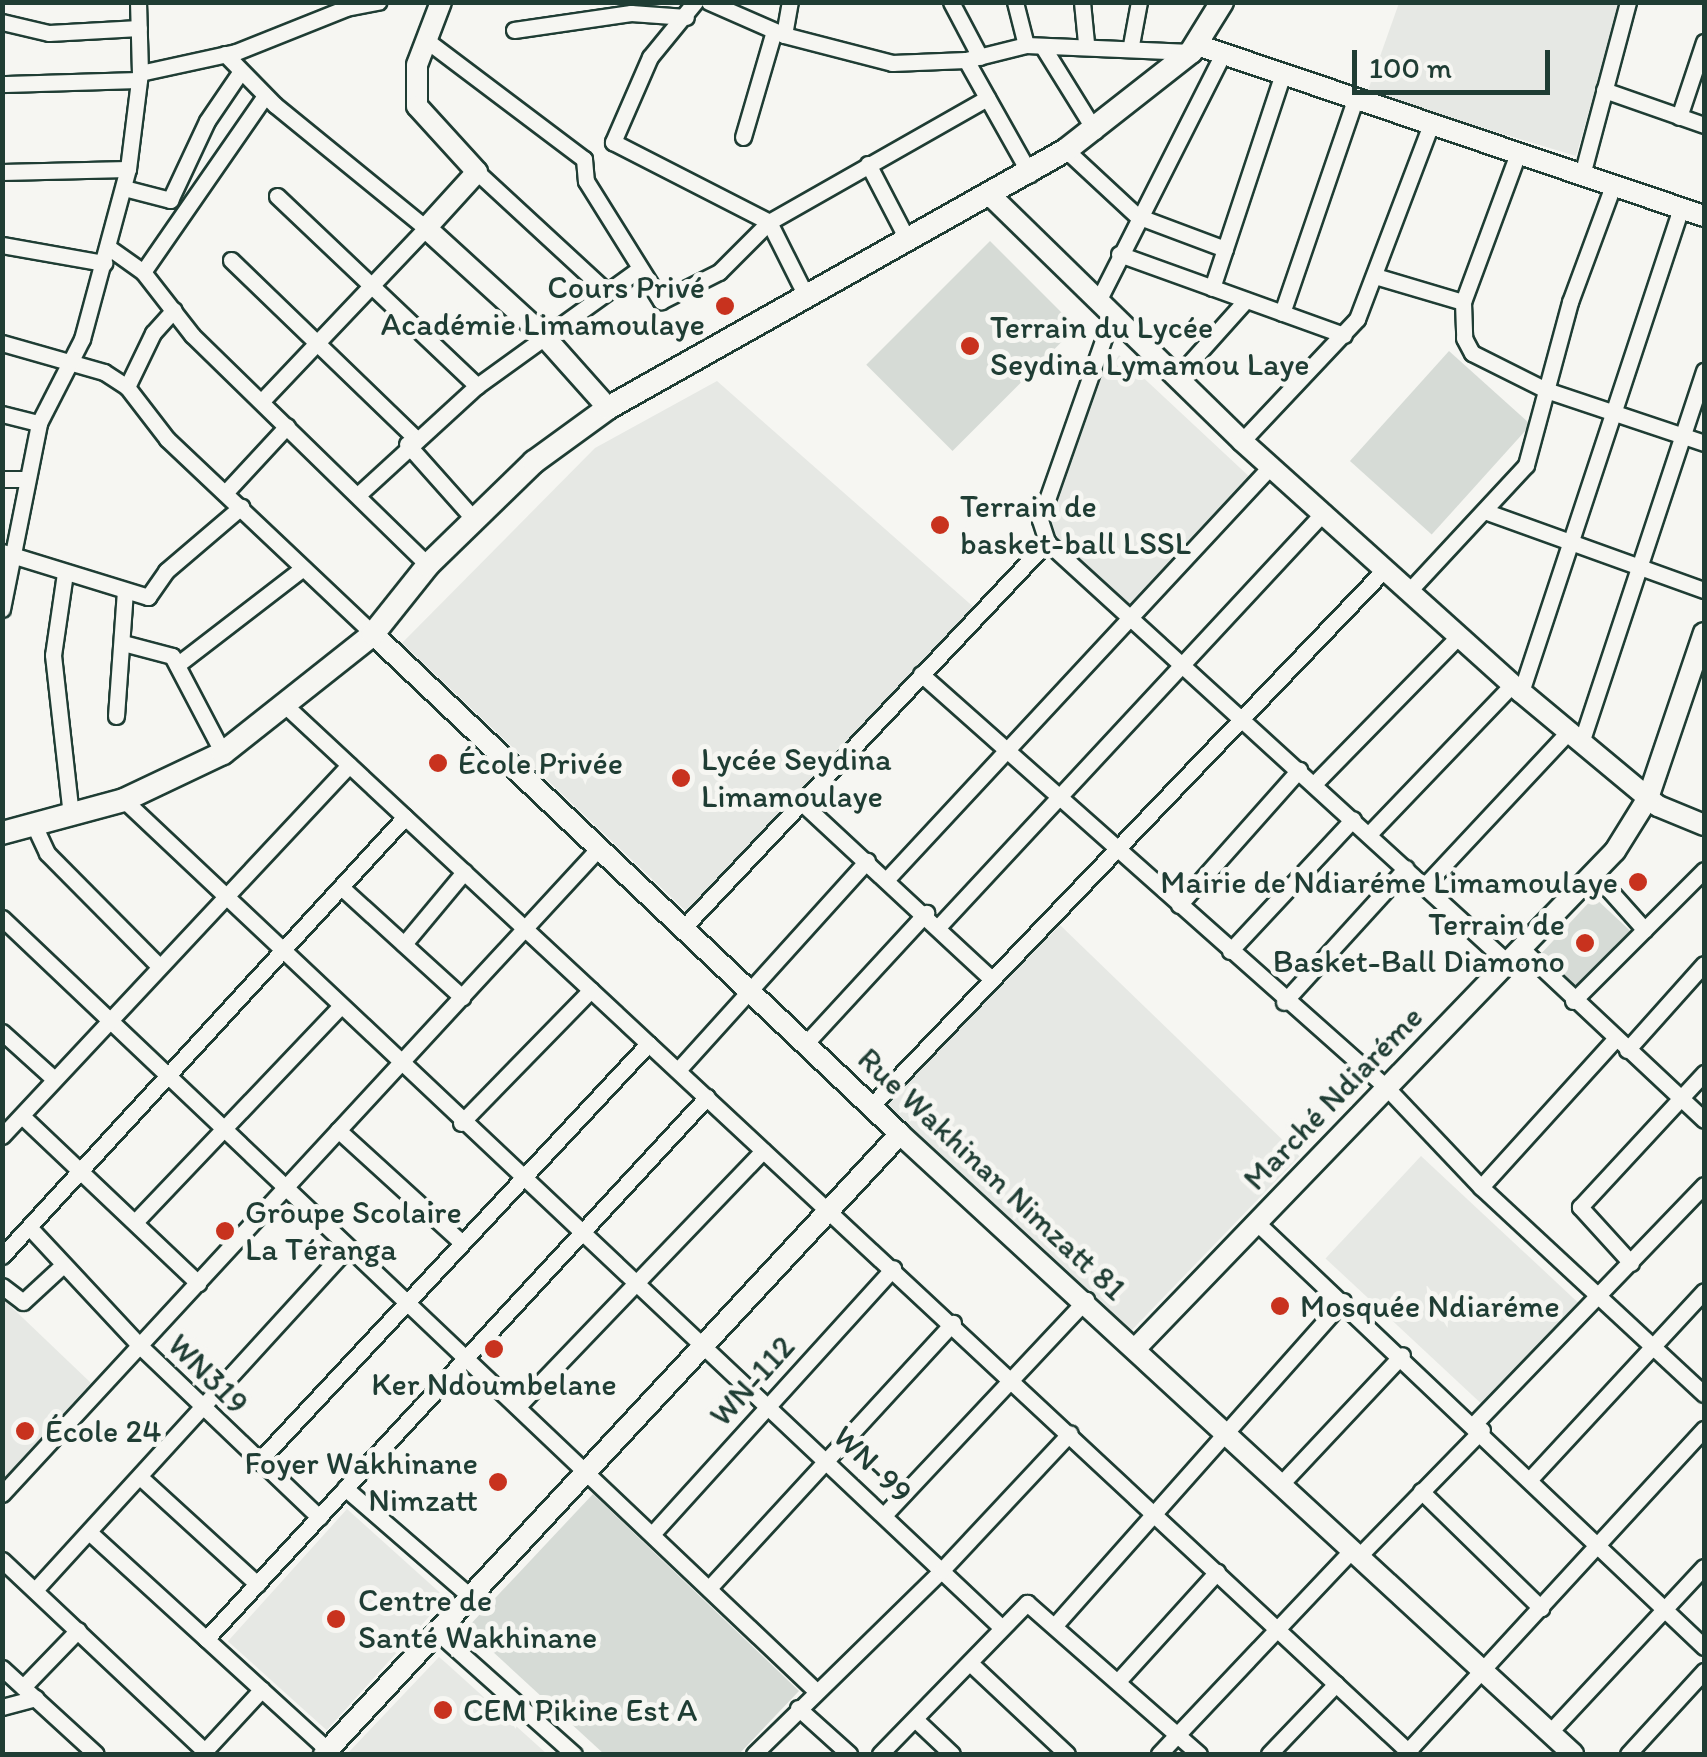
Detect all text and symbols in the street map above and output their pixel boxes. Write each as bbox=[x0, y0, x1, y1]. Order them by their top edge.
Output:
scale bar bbox=[1357, 30, 1554, 92]
text: 100 m bbox=[1369, 49, 1452, 86]
place label: Cours Privé Académie Limamoulaye bbox=[381, 269, 705, 344]
marker: Cours Privé Académie Limamoulaye bbox=[714, 295, 736, 317]
place label: Terrain du Lycée Seydina Lymamou Laye bbox=[990, 309, 1309, 384]
marker: Terrain du Lycée Seydina Lymamou Laye bbox=[959, 335, 981, 357]
place label: Terrain de basket-ball LSSL bbox=[960, 488, 1191, 563]
marker: Terrain de basket-ball LSSL bbox=[929, 514, 951, 536]
place label: Lycée Seydina Limamoulaye bbox=[701, 741, 892, 816]
place label: École Privée bbox=[458, 744, 623, 782]
marker: École Privée bbox=[427, 752, 449, 774]
marker: Lycée Seydina Limamoulaye bbox=[670, 767, 692, 789]
place label: Mairie de Ndiaréme Limamoulaye bbox=[1163, 863, 1618, 901]
marker: Mairie de Ndiaréme Limamoulaye bbox=[1627, 871, 1649, 893]
place label: Terrain de Basket-Ball Diamono bbox=[1273, 906, 1565, 981]
marker: Terrain de Basket-Ball Diamono bbox=[1574, 932, 1596, 954]
street label: Marché Ndiaréme bbox=[1235, 998, 1431, 1198]
street label: Rue Wakhinan Nimzatt 81 bbox=[850, 1040, 1134, 1308]
place label: Groupe Scolaire La Téranga bbox=[245, 1194, 462, 1269]
marker: Groupe Scolaire La Téranga bbox=[214, 1220, 236, 1242]
place label: Mosquée Ndiaréme bbox=[1300, 1287, 1560, 1325]
marker: Mosquée Ndiaréme bbox=[1269, 1295, 1291, 1317]
street label: WN319 bbox=[160, 1326, 256, 1422]
street label: WN-112 bbox=[701, 1328, 803, 1434]
marker: Ker Ndoumbelane bbox=[483, 1338, 505, 1360]
place label: Ker Ndoumbelane bbox=[372, 1365, 616, 1403]
place label: École 24 bbox=[45, 1412, 162, 1450]
street label: WN-99 bbox=[825, 1417, 921, 1511]
marker: École 24 bbox=[14, 1420, 36, 1442]
place label: Foyer Wakhinane Nimzatt bbox=[245, 1445, 478, 1520]
marker: Foyer Wakhinane Nimzatt bbox=[487, 1471, 509, 1493]
place label: Centre de Santé Wakhinane bbox=[358, 1582, 597, 1657]
marker: Centre de Santé Wakhinane bbox=[323, 1606, 349, 1632]
place label: CEM Pikine Est A bbox=[463, 1691, 697, 1729]
marker: CEM Pikine Est A bbox=[432, 1699, 454, 1721]

